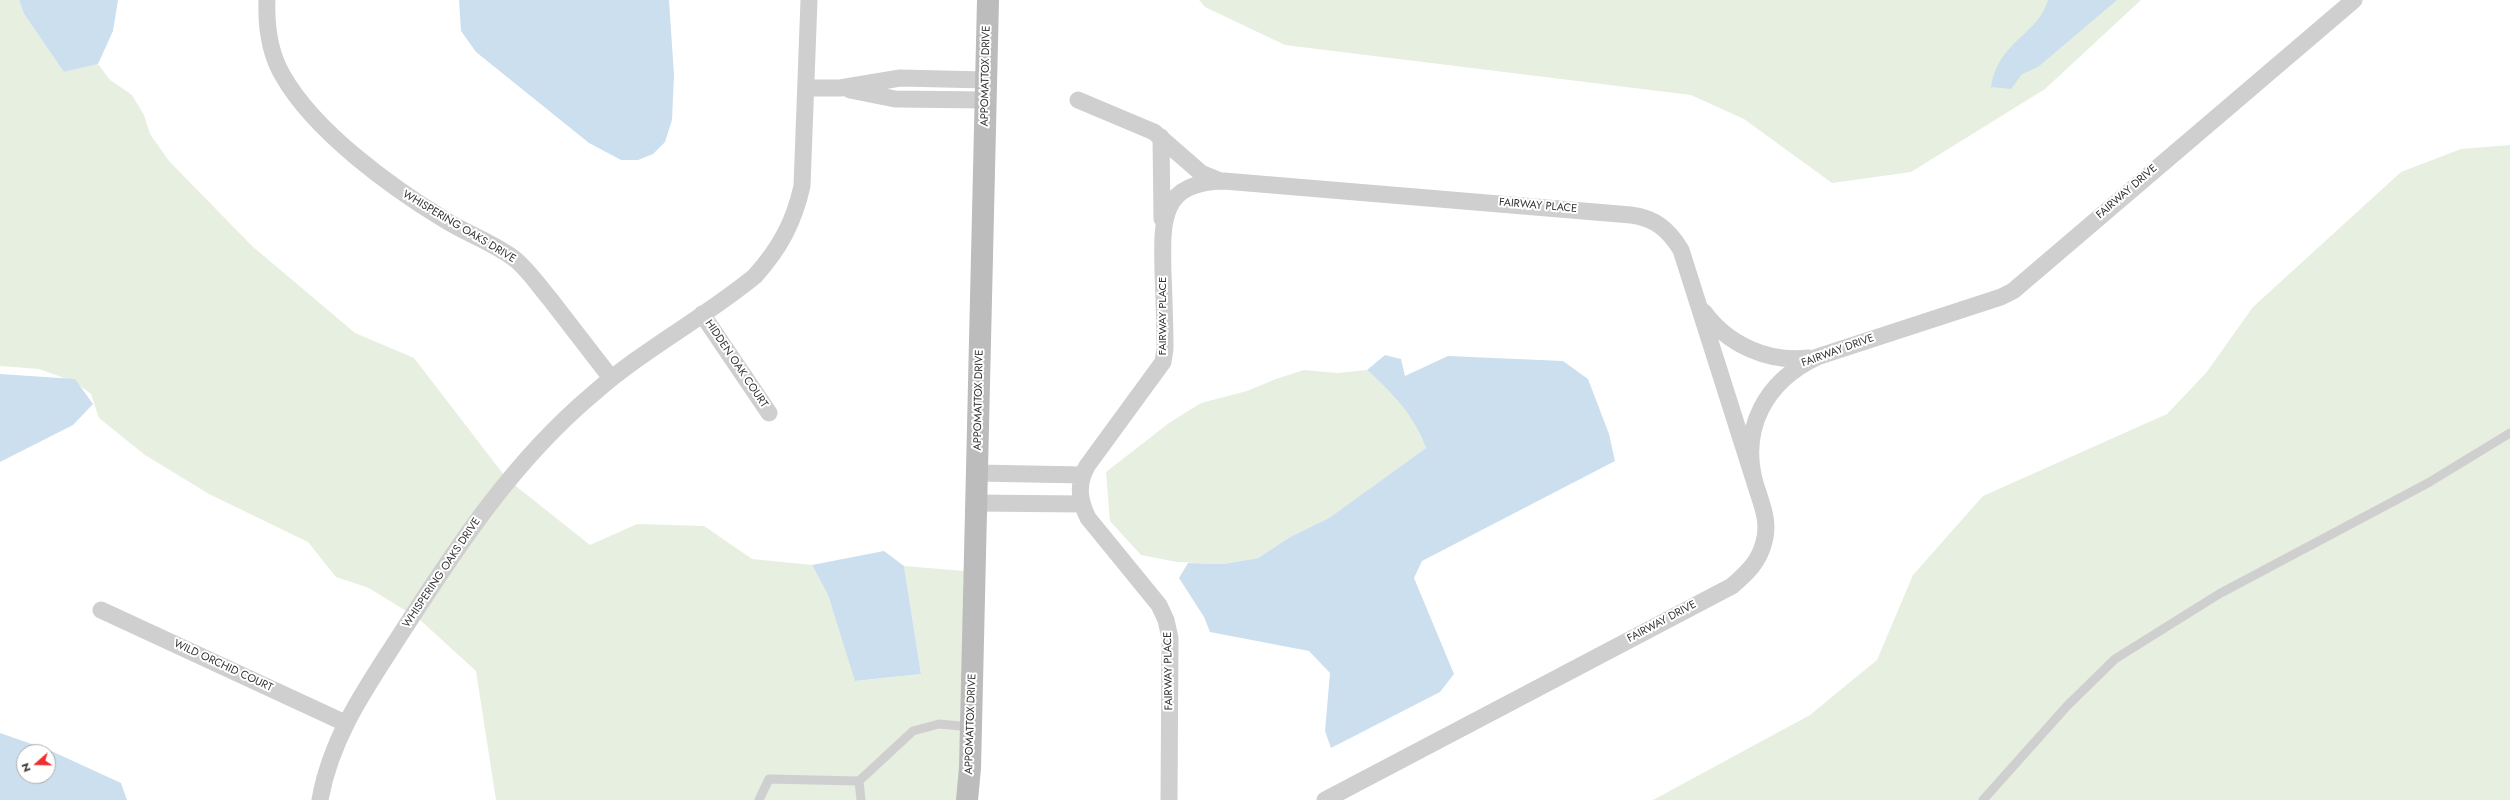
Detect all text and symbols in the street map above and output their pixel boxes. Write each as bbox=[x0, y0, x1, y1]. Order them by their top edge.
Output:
street label: APPOMATTOX DRIVE bbox=[979, 25, 993, 127]
street label: FAIRWAY DRIVE bbox=[2094, 162, 2160, 222]
street label: WHISPERING OAKS DRIVE bbox=[400, 188, 518, 266]
street label: FAIRWAY PLACE bbox=[1498, 196, 1578, 216]
street label: FAIRWAY PLACE bbox=[1156, 277, 1170, 355]
street label: HIDDEN OAK COURT bbox=[702, 318, 770, 410]
street label: FAIRWAY DRIVE bbox=[1800, 332, 1876, 370]
street label: APPOMATTOX DRIVE bbox=[972, 349, 986, 451]
street label: WHISPERING OAKS DRIVE bbox=[400, 516, 484, 630]
street label: FAIRWAY DRIVE bbox=[1625, 598, 1699, 646]
street label: FAIRWAY PLACE bbox=[1162, 632, 1176, 710]
street label: WILD ORCHID COURT bbox=[172, 637, 274, 695]
street label: APPOMATTOX DRIVE bbox=[963, 673, 979, 775]
north arrow bbox=[16, 744, 56, 784]
text: N bbox=[17, 761, 35, 775]

